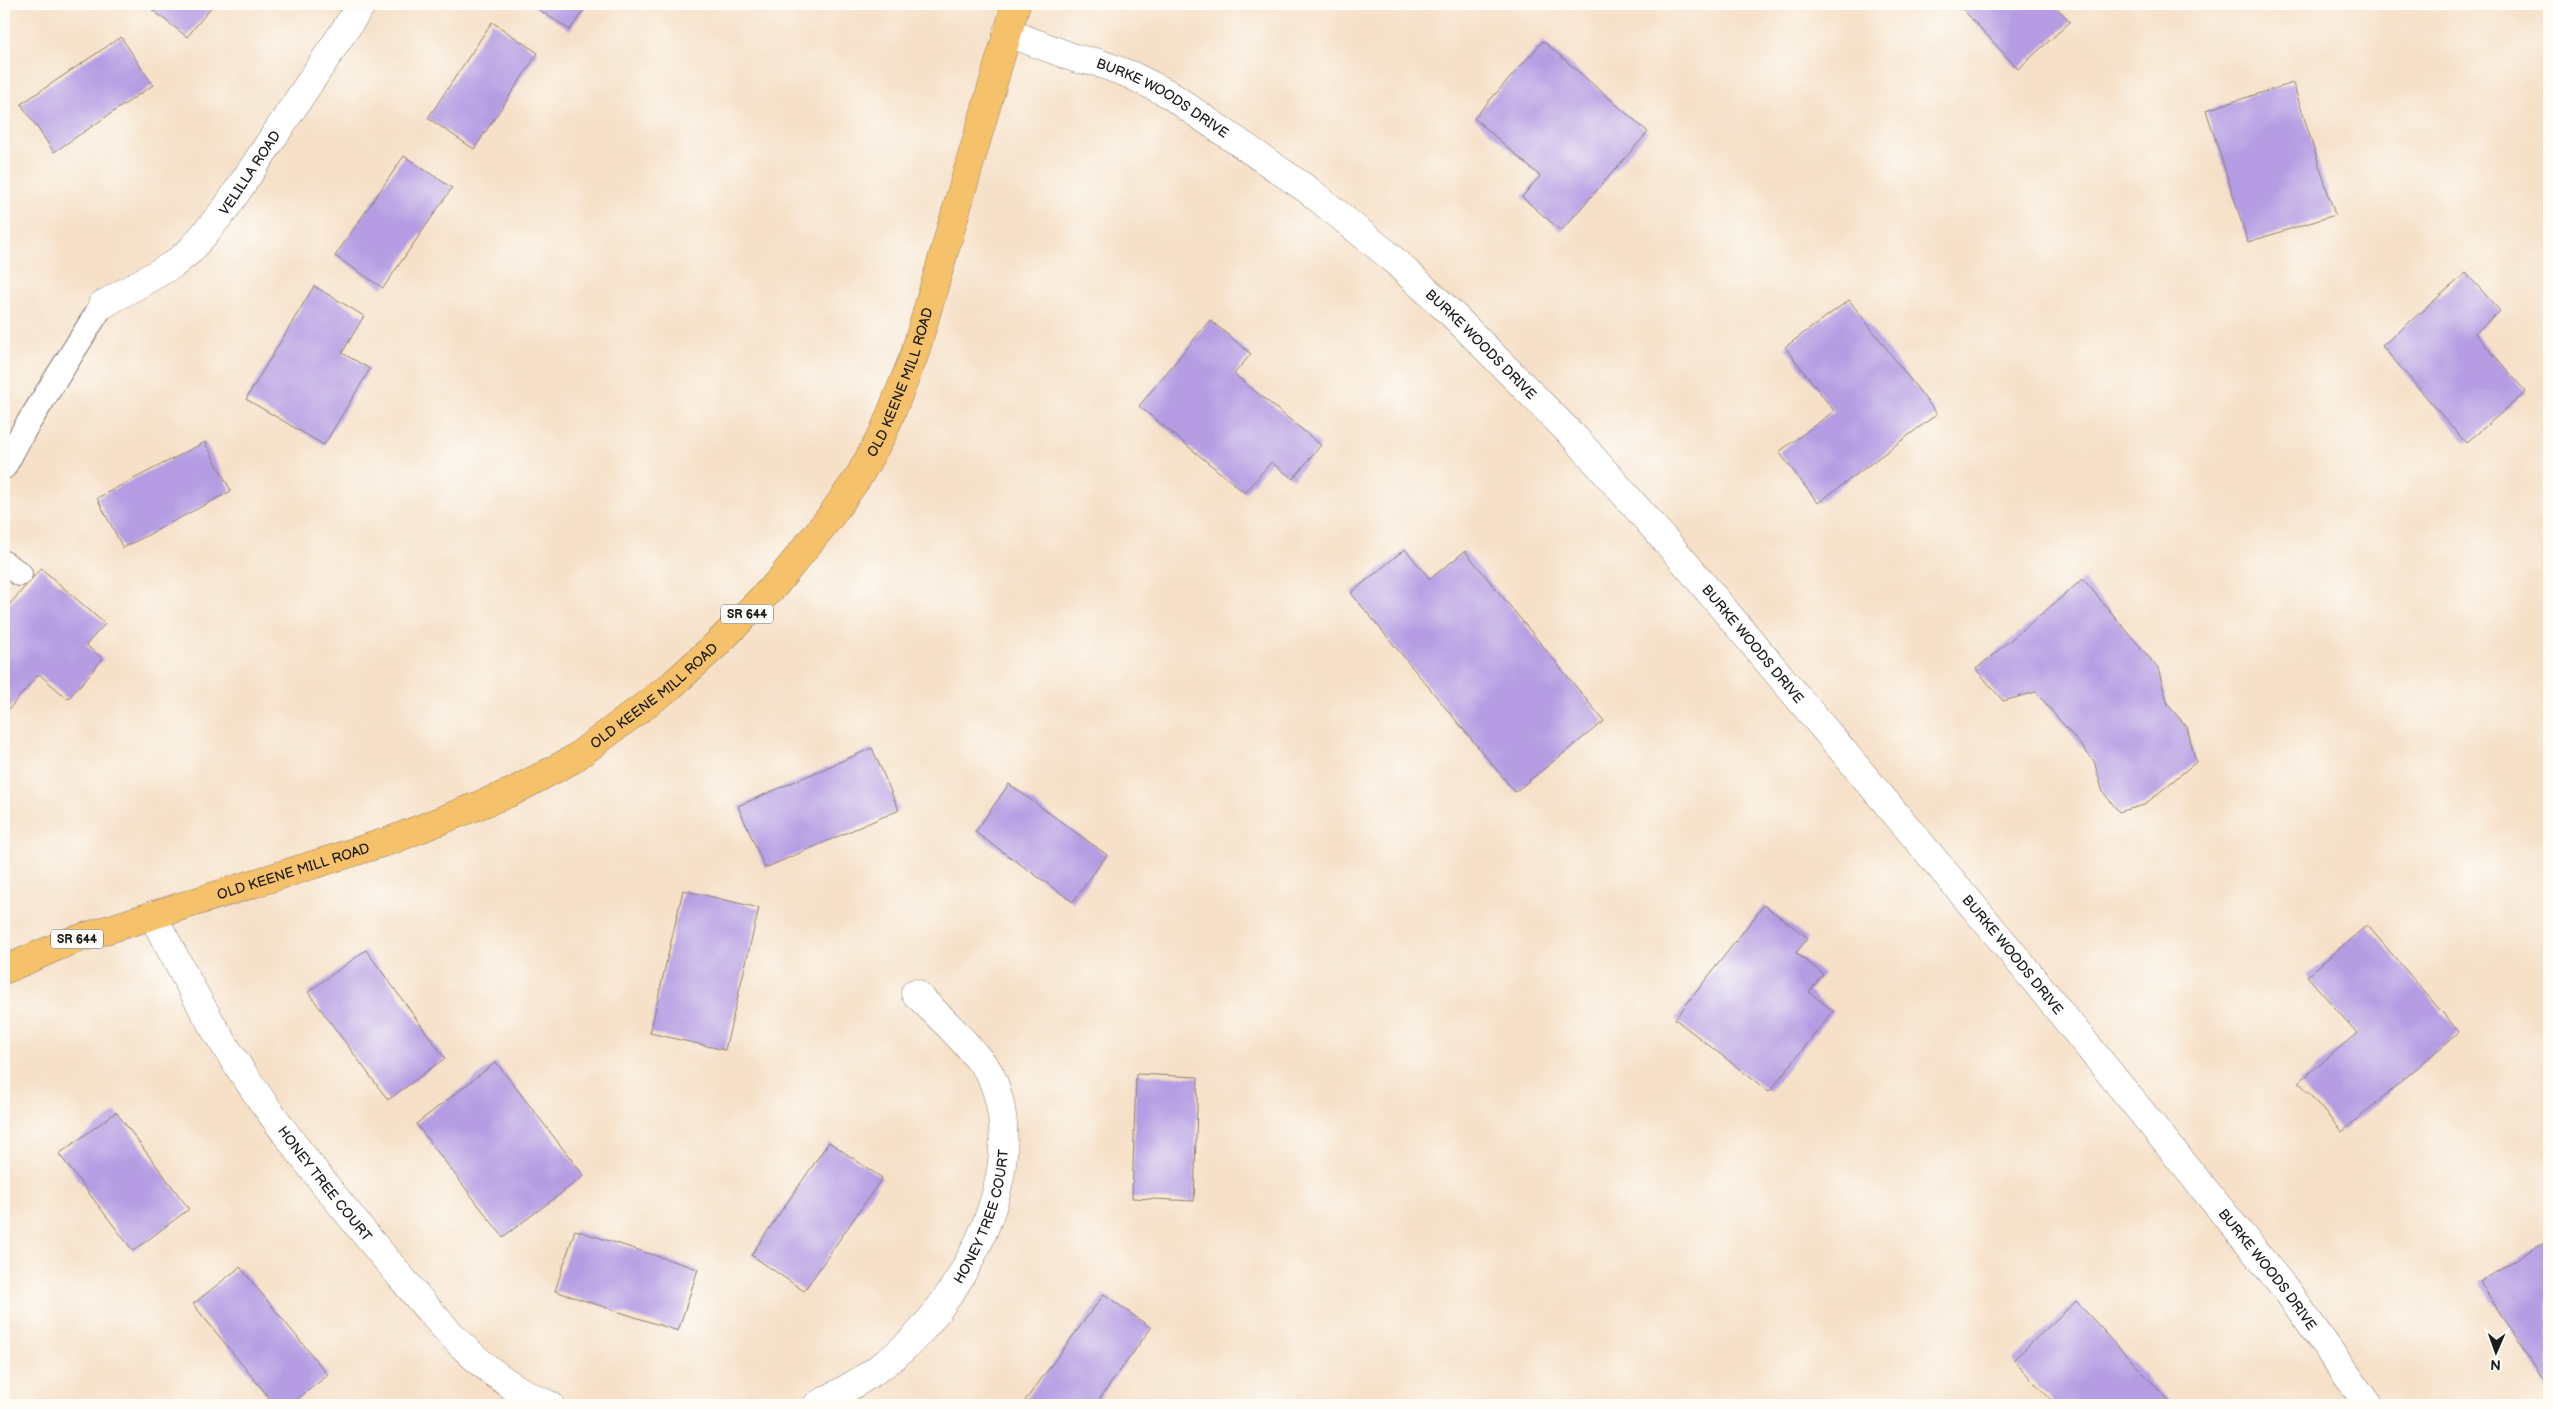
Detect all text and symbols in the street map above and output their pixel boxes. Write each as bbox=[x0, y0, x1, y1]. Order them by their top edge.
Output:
street label: BURKE WOODS DRIVE bbox=[1094, 54, 1232, 141]
street label: VELILLA ROAD bbox=[215, 127, 284, 218]
street label: BURKE WOODS DRIVE bbox=[1422, 285, 1540, 403]
street label: OLD KEENE MILL ROAD bbox=[863, 305, 936, 460]
street label: BURKE WOODS DRIVE bbox=[1698, 581, 1808, 707]
road number: SR 644 bbox=[721, 604, 773, 624]
street label: OLD KEENE MILL ROAD bbox=[587, 639, 721, 752]
street label: OLD KEENE MILL ROAD bbox=[215, 839, 372, 903]
street label: BURKE WOODS DRIVE bbox=[1959, 891, 2067, 1018]
road number: SR 644 bbox=[51, 930, 103, 949]
street label: HONEY TREE COURT bbox=[274, 1122, 376, 1245]
street label: HONEY TREE COURT bbox=[950, 1148, 1012, 1287]
street label: BURKE WOODS DRIVE bbox=[2215, 1205, 2320, 1333]
north arrow bbox=[2470, 1326, 2520, 1376]
text: N bbox=[2490, 1356, 2501, 1373]

